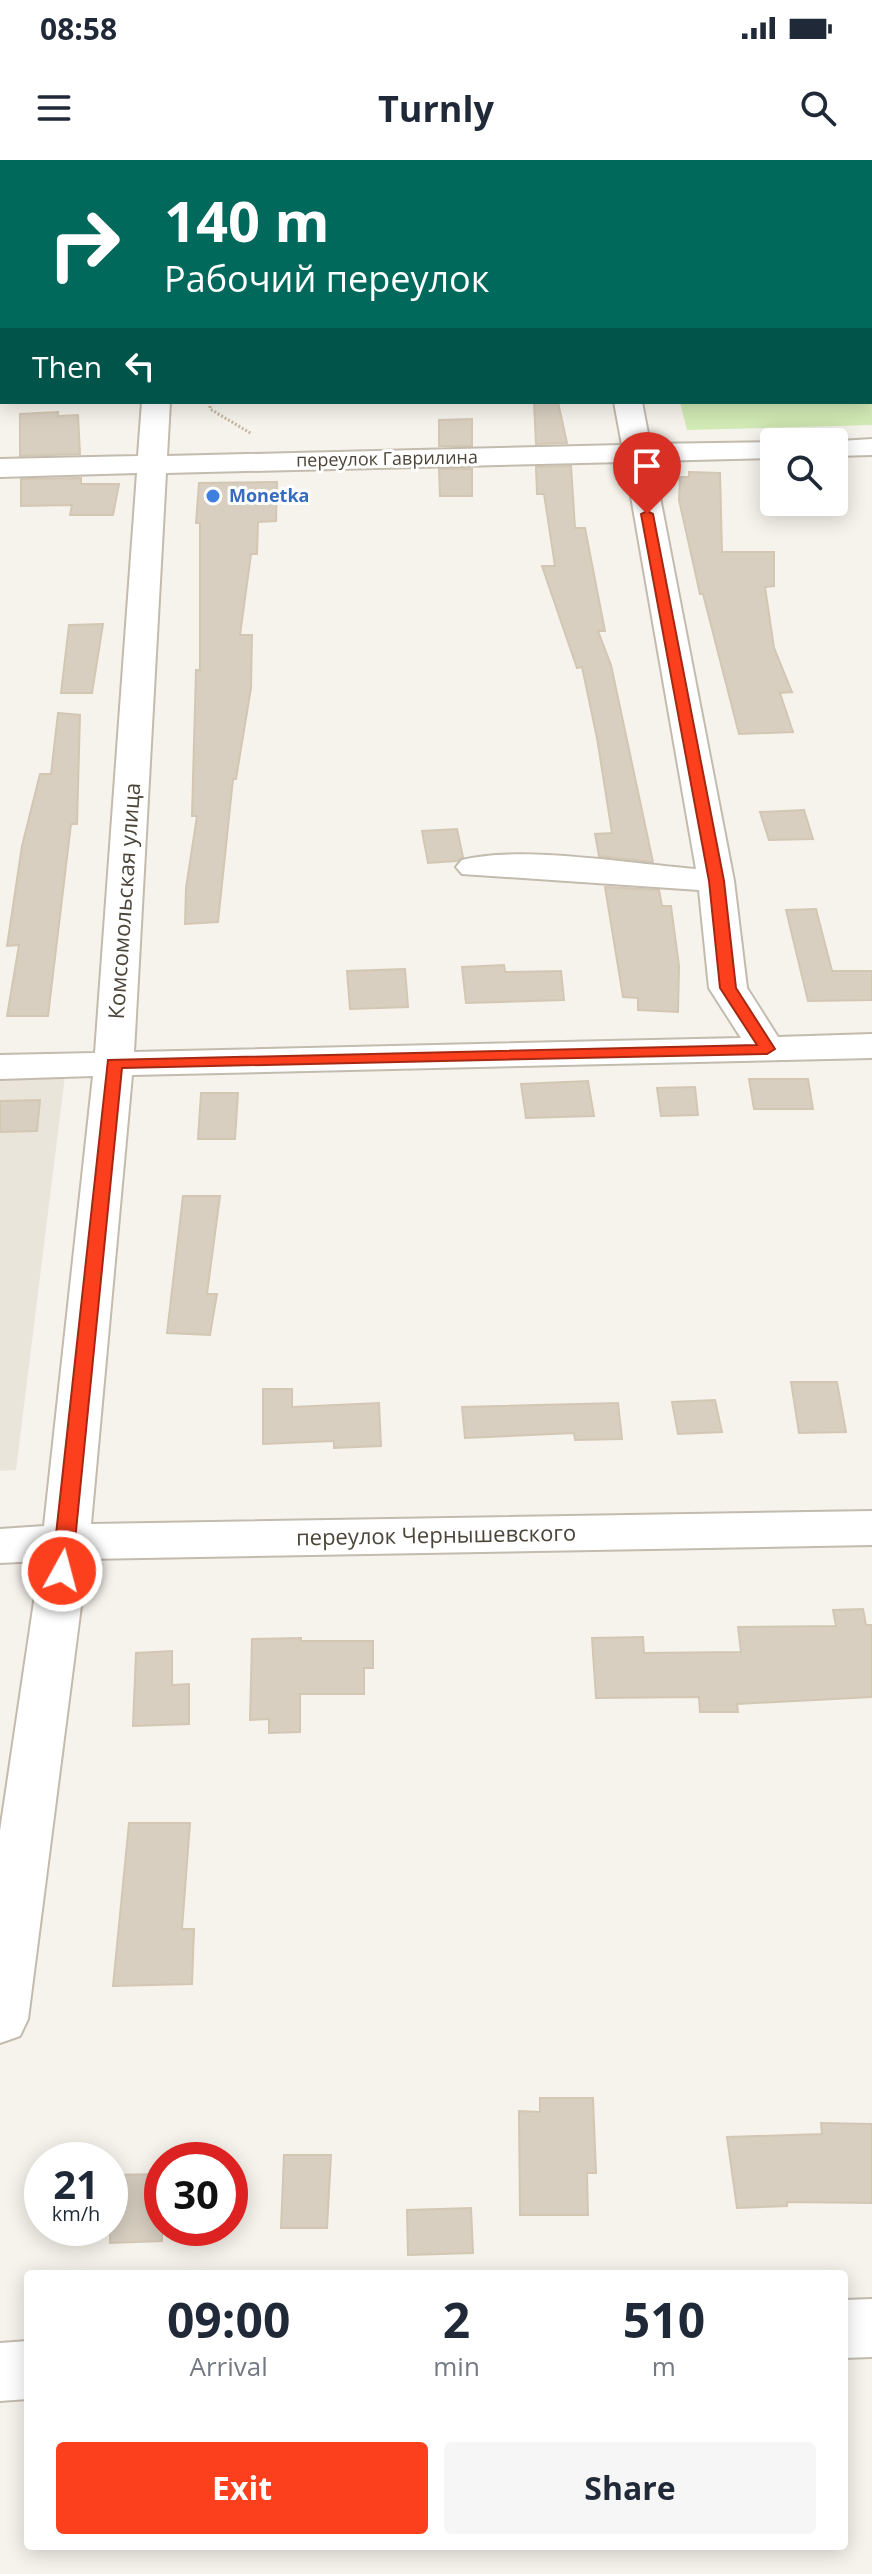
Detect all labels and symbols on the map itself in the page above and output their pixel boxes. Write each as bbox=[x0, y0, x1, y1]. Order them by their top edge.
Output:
pin bbox=[613, 432, 681, 514]
street label: переулок Гаврилина bbox=[296, 444, 478, 472]
place label: Monetka bbox=[229, 483, 309, 507]
marker: Monetka bbox=[204, 487, 222, 505]
street label: Комсомольская улица bbox=[100, 782, 146, 1020]
street label: переулок Чернышевского bbox=[296, 1517, 576, 1551]
position arrow bbox=[20, 1529, 104, 1613]
speed limit sign: 30 bbox=[144, 2142, 248, 2246]

